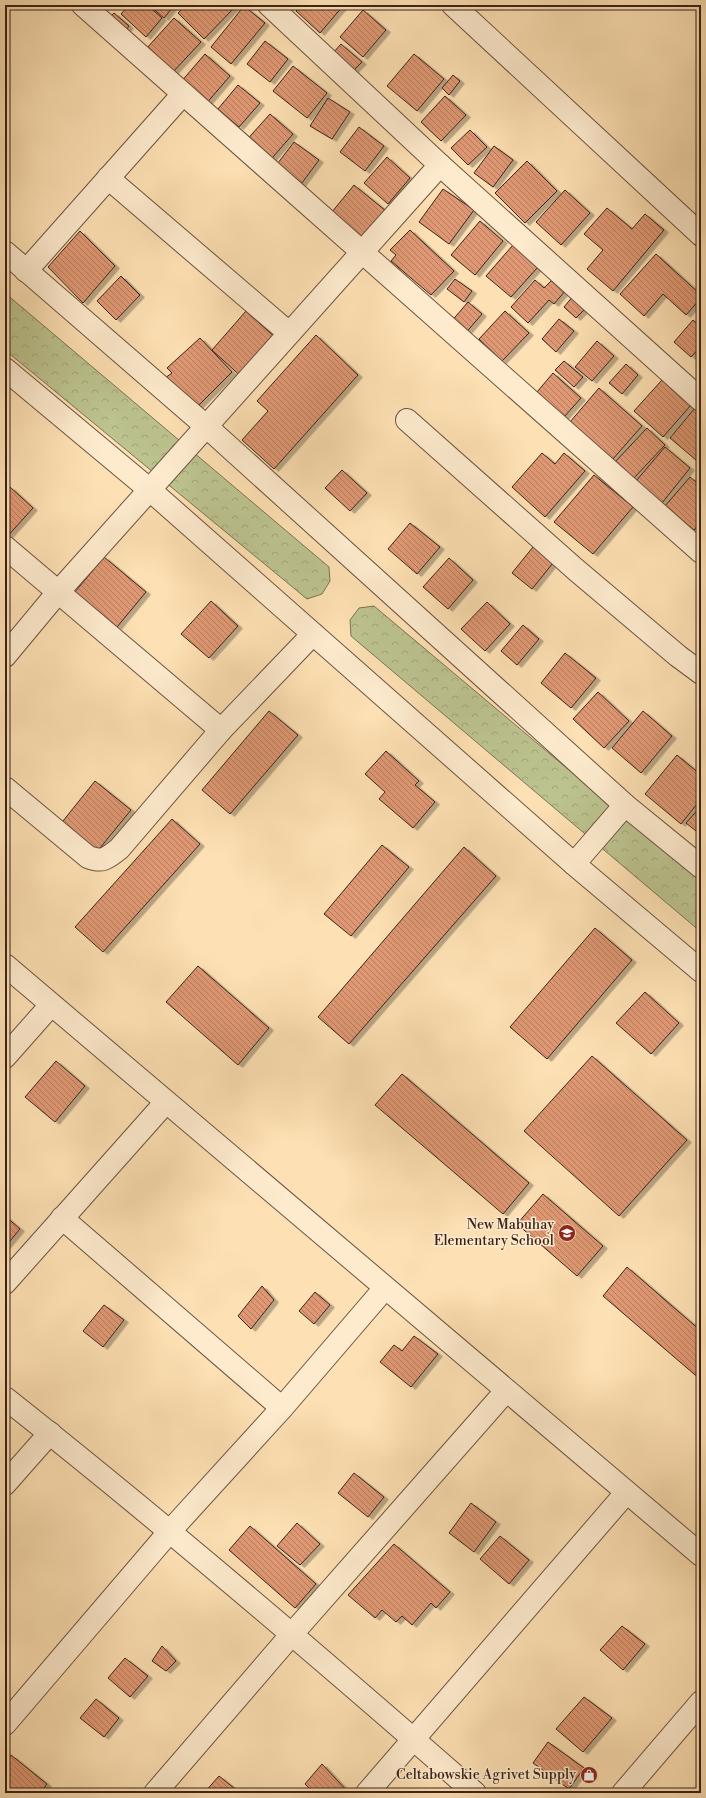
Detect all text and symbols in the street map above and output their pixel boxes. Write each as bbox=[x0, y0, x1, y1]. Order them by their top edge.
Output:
place label: New Mabuhay Elementary School bbox=[434, 1216, 554, 1250]
school or university icon: New Mabuhay Elementary School bbox=[557, 1223, 577, 1243]
shop icon: Celtabowskie Agrivet Supply bbox=[579, 1765, 599, 1785]
place label: Celtabowskie Agrivet Supply bbox=[396, 1766, 576, 1784]

